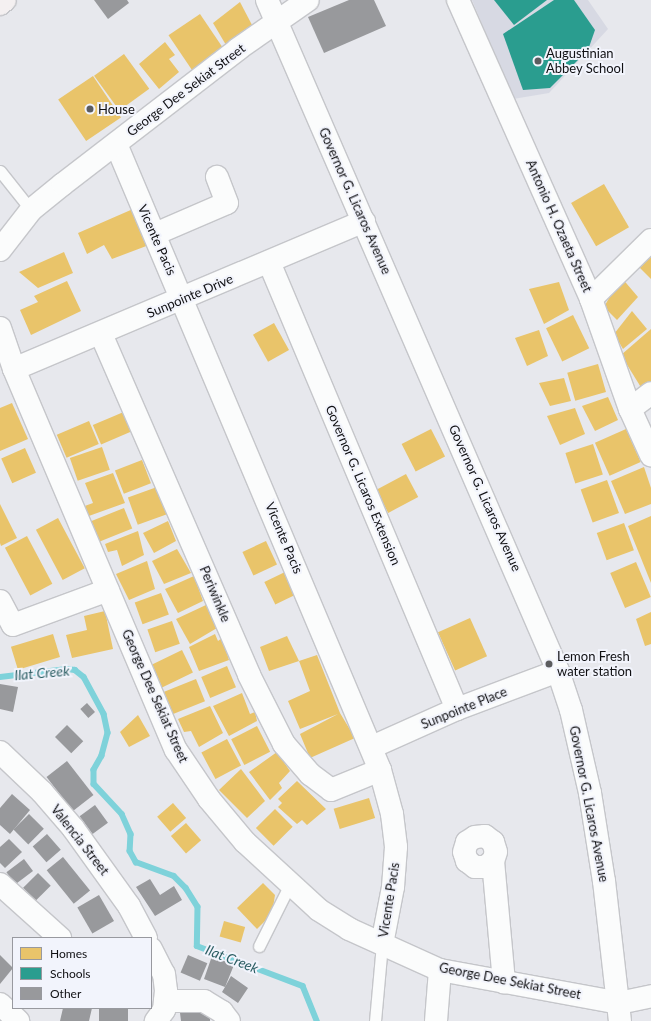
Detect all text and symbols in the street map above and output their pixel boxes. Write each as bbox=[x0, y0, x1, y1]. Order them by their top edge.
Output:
street label: George Dee Sekiat Street bbox=[124, 40, 248, 140]
place label: Augustinian Abbey School bbox=[546, 46, 624, 77]
marker: Augustinian Abbey School bbox=[533, 56, 543, 66]
place label: House bbox=[98, 101, 135, 117]
marker: House bbox=[85, 104, 95, 114]
street label: Governor G. Licaros Avenue bbox=[315, 125, 395, 277]
street label: Antonio H. Ozaeta Street bbox=[523, 157, 595, 295]
street label: Vicente Pacis bbox=[134, 202, 180, 278]
street label: Sunpointe Drive bbox=[145, 271, 235, 321]
street label: Governor G. Licaros Extension bbox=[322, 402, 404, 568]
street label: Governor G. Licaros Avenue bbox=[445, 422, 525, 574]
street label: Vicente Pacis bbox=[262, 500, 306, 576]
street label: Periwinkle bbox=[196, 564, 234, 624]
street label: George Dee Sekiat Street bbox=[119, 627, 191, 765]
place label: Lemon Fresh water station bbox=[557, 649, 632, 680]
marker: Lemon Fresh water station bbox=[544, 659, 554, 669]
water label: Ilat Creek bbox=[14, 662, 70, 684]
street label: Sunpointe Place bbox=[419, 684, 509, 732]
street label: Governor G. Licaros Avenue bbox=[566, 724, 612, 884]
street label: Valencia Street bbox=[48, 802, 112, 878]
street label: Vicente Pacis bbox=[375, 861, 403, 939]
legend bbox=[12, 937, 152, 1009]
water label: Ilat Creek bbox=[203, 941, 261, 977]
text: Homes bbox=[50, 946, 87, 961]
street label: George Dee Sekiat Street bbox=[438, 960, 582, 1002]
text: Schools bbox=[50, 966, 91, 981]
text: Other bbox=[50, 986, 81, 1001]

